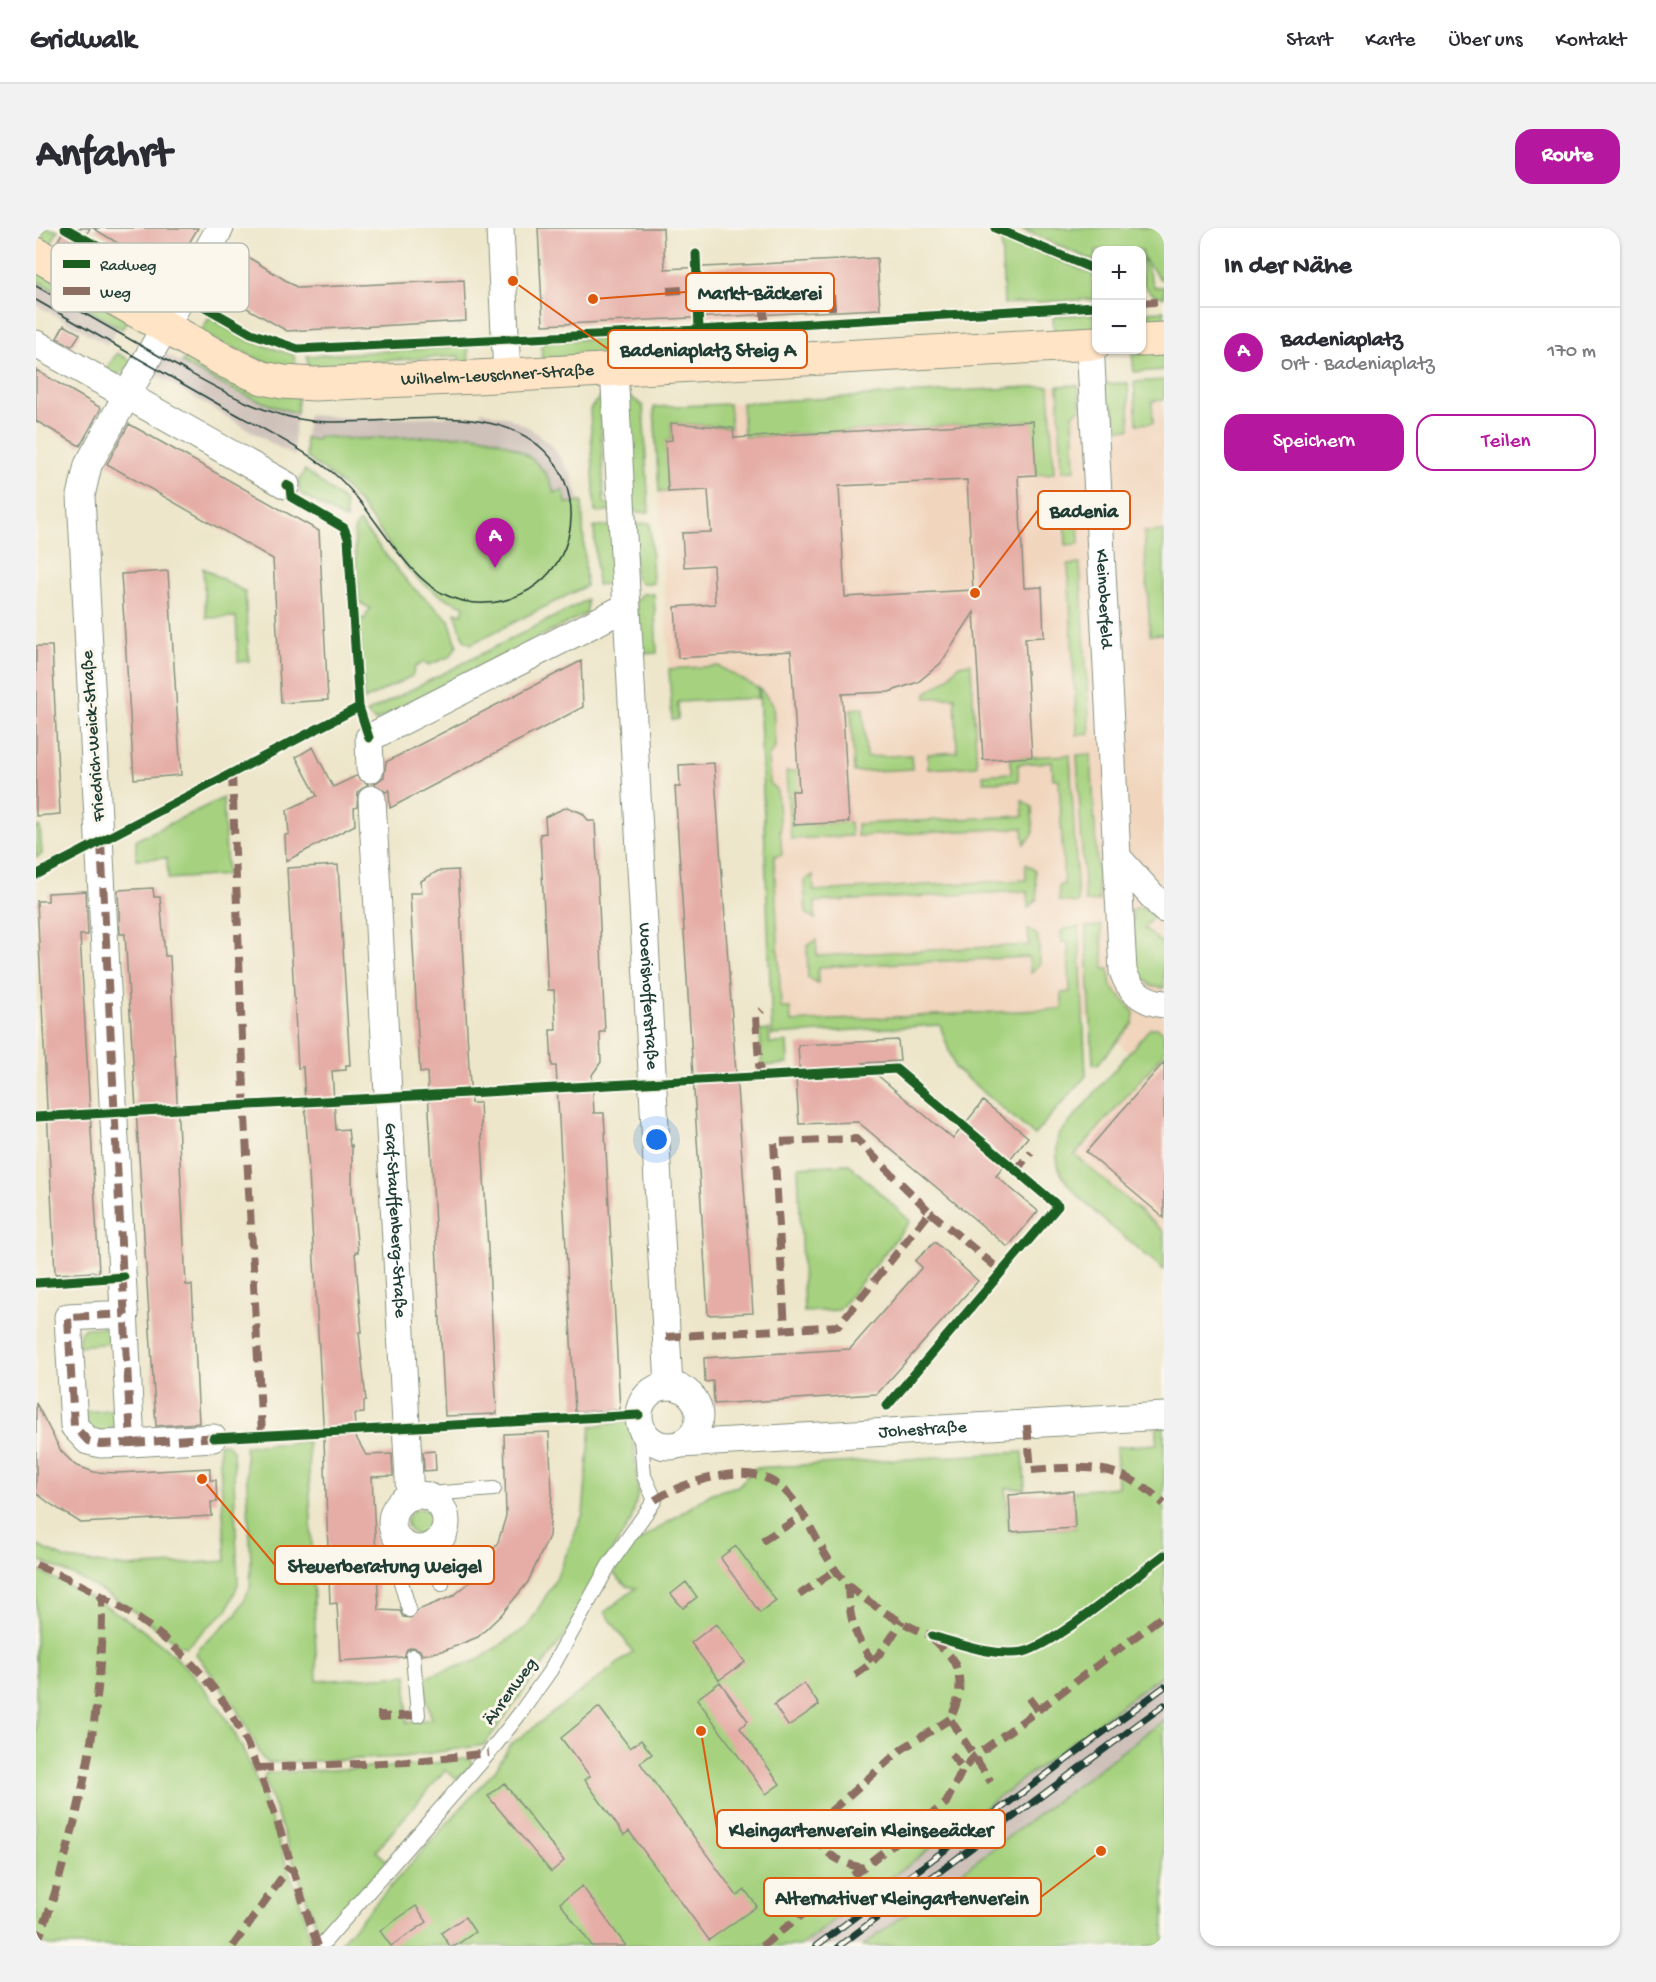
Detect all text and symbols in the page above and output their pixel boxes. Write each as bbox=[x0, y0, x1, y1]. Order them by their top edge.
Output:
text: Gridwalk bbox=[30, 25, 136, 58]
text: Start bbox=[1286, 29, 1332, 54]
text: Karte bbox=[1365, 29, 1415, 54]
text: Über uns bbox=[1448, 29, 1522, 54]
text: Kontakt bbox=[1555, 29, 1626, 54]
button: Route bbox=[1515, 129, 1620, 184]
text: Anfahrt bbox=[36, 132, 171, 181]
legend bbox=[51, 243, 249, 312]
map controls bbox=[1092, 246, 1146, 354]
button: + bbox=[1092, 246, 1146, 300]
text: In der Nähe bbox=[1224, 252, 1352, 283]
text: Radweg bbox=[100, 258, 156, 277]
callout: Markt-Bäckerei bbox=[686, 273, 834, 311]
text: Markt-Bäckerei bbox=[698, 284, 822, 307]
text: Weg bbox=[100, 285, 131, 304]
button: − bbox=[1092, 300, 1146, 354]
text: Badeniaplatz bbox=[1281, 328, 1403, 354]
callout: Badeniaplatz Steig A bbox=[608, 330, 807, 368]
text: Badeniaplatz Steig A bbox=[619, 341, 798, 364]
text: A bbox=[1238, 341, 1249, 364]
text: 170 m bbox=[1547, 341, 1596, 364]
text: Ort · Badeniaplatz bbox=[1281, 354, 1435, 377]
street label: Wilhelm-Leuschner-Straße bbox=[400, 360, 595, 391]
button: Speichern bbox=[1224, 414, 1404, 471]
button: Teilen bbox=[1416, 414, 1596, 471]
callout: Badenia bbox=[1038, 491, 1130, 529]
text: Badenia bbox=[1049, 502, 1119, 525]
pin: A bbox=[476, 518, 514, 568]
street label: Kleinoberfeld bbox=[1090, 548, 1117, 650]
street label: Friedrich-Weick-Straße bbox=[77, 649, 111, 823]
street label: Woerishofferstraße bbox=[633, 922, 662, 1071]
street label: Graf-Stauffenberg-Straße bbox=[379, 1122, 411, 1319]
your location bbox=[642, 1125, 671, 1154]
street label: Johestraße bbox=[878, 1417, 968, 1443]
callout: Steuerberatung Weigel bbox=[275, 1546, 494, 1584]
text: Steuerberatung Weigel bbox=[288, 1557, 483, 1580]
street label: Ährenweg bbox=[480, 1654, 542, 1730]
callout: Kleingartenverein Kleinseeäcker bbox=[717, 1810, 1005, 1848]
text: Kleingartenverein Kleinseeäcker bbox=[728, 1821, 995, 1844]
callout: Alternativer Kleingartenverein bbox=[764, 1878, 1041, 1916]
text: Alternativer Kleingartenverein bbox=[774, 1889, 1029, 1912]

